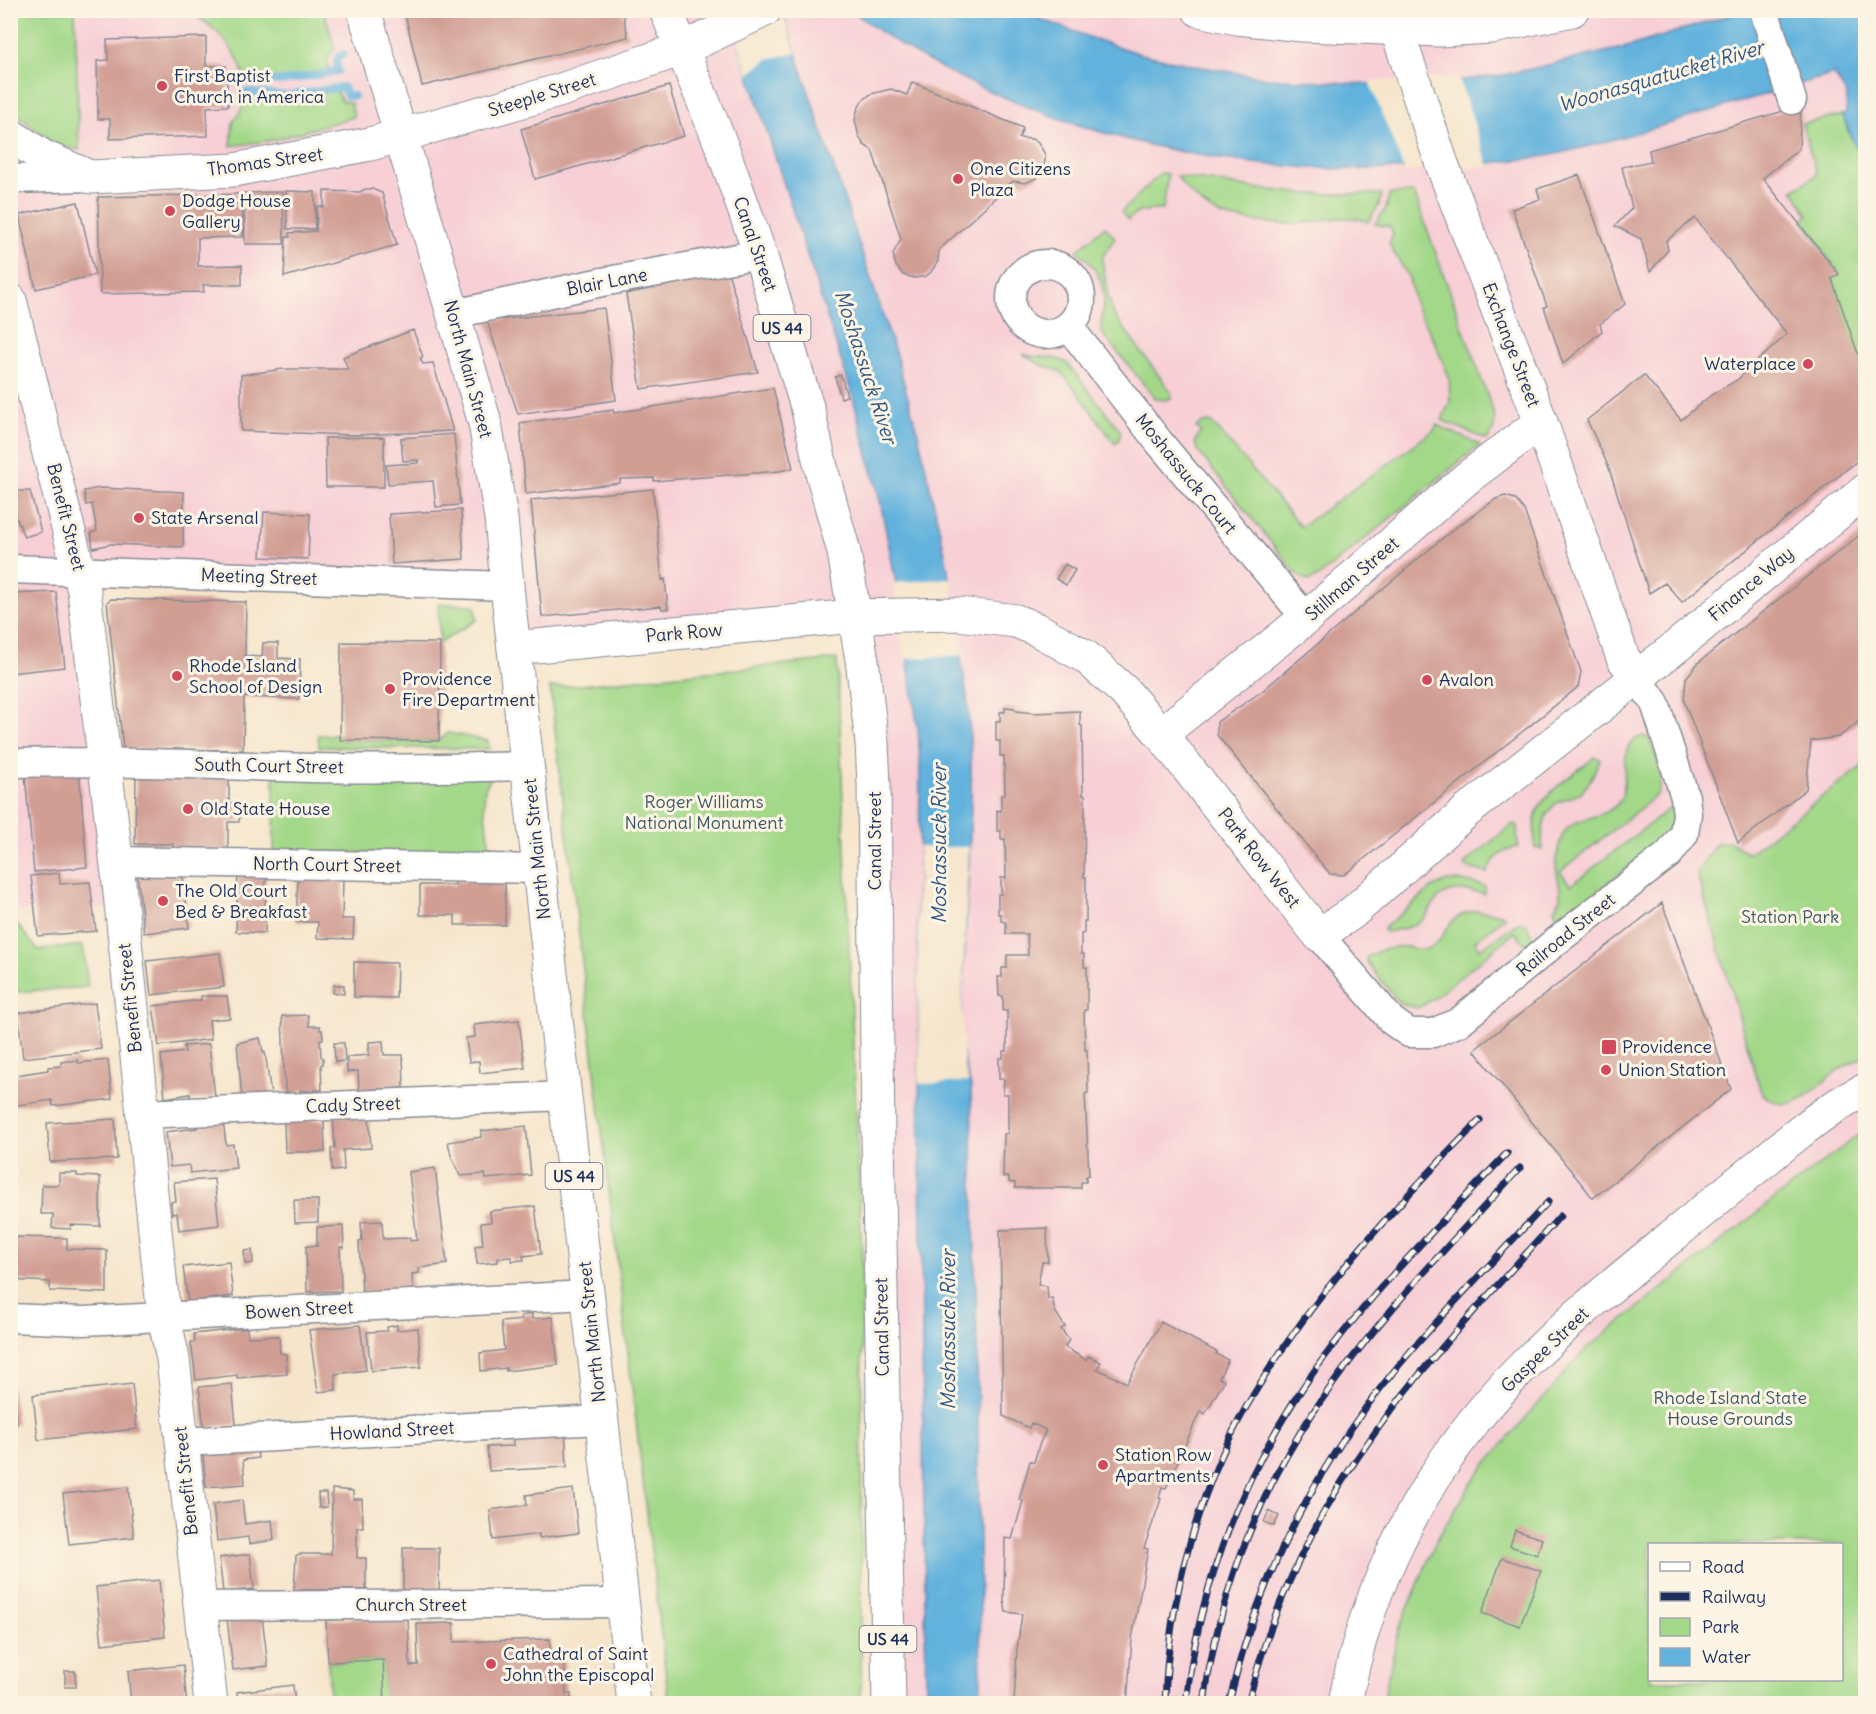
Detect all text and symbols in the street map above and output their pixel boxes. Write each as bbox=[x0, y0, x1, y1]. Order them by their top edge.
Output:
water label: Woonasquatucket River bbox=[1555, 33, 1769, 117]
place label: First Baptist Church in America bbox=[174, 64, 324, 108]
street label: Steeple Street bbox=[485, 67, 598, 122]
marker: First Baptist Church in America bbox=[155, 79, 169, 93]
street label: Thomas Street bbox=[206, 142, 324, 181]
place label: One Citizens Plaza bbox=[970, 157, 1071, 201]
marker: One Citizens Plaza bbox=[951, 172, 965, 186]
place label: Dodge House Gallery bbox=[182, 189, 291, 233]
street label: Canal Street bbox=[728, 193, 782, 294]
marker: Dodge House Gallery bbox=[163, 204, 177, 218]
street label: Blair Lane bbox=[565, 262, 649, 301]
street label: Exchange Street bbox=[1477, 279, 1546, 410]
water label: Moshassuck River bbox=[830, 287, 904, 450]
street label: North Main Street bbox=[439, 297, 498, 440]
road number: US 44 bbox=[754, 315, 810, 341]
place label: Waterplace bbox=[1704, 352, 1796, 375]
marker: Waterplace bbox=[1801, 357, 1815, 371]
street label: Moshassuck Court bbox=[1131, 409, 1242, 539]
street label: Benefit Street bbox=[42, 461, 91, 573]
place label: State Arsenal bbox=[151, 506, 258, 529]
marker: State Arsenal bbox=[132, 511, 146, 525]
street label: Stillman Street bbox=[1300, 532, 1403, 626]
street label: Finance Way bbox=[1703, 541, 1798, 626]
street label: Meeting Street bbox=[200, 563, 318, 590]
street label: Park Row bbox=[645, 618, 723, 647]
place label: Rhode Island School of Design bbox=[189, 654, 322, 698]
place label: Providence Fire Department bbox=[402, 667, 535, 711]
place label: Avalon bbox=[1439, 668, 1494, 691]
marker: Rhode Island School of Design bbox=[170, 669, 184, 683]
marker: Avalon bbox=[1420, 673, 1434, 687]
marker: Providence Fire Department bbox=[383, 682, 397, 696]
street label: South Court Street bbox=[194, 753, 344, 778]
water label: Moshassuck River bbox=[926, 761, 951, 924]
street label: North Main Street bbox=[518, 777, 555, 921]
park label: Roger Williams National Monument bbox=[624, 790, 784, 834]
street label: Canal Street bbox=[863, 791, 886, 891]
place label: Old State House bbox=[200, 797, 330, 820]
marker: Old State House bbox=[181, 802, 195, 816]
street label: Park Row West bbox=[1213, 803, 1306, 912]
street label: North Court Street bbox=[253, 852, 401, 877]
place label: The Old Court Bed & Breakfast bbox=[175, 879, 307, 923]
street label: Railroad Street bbox=[1512, 888, 1620, 981]
marker: The Old Court Bed & Breakfast bbox=[156, 894, 170, 908]
park label: Station Park bbox=[1741, 905, 1839, 928]
street label: Benefit Street bbox=[112, 942, 147, 1054]
place label: Providence bbox=[1622, 1035, 1712, 1058]
marker: Providence bbox=[1600, 1038, 1618, 1056]
place label: Union Station bbox=[1618, 1058, 1726, 1081]
marker: Union Station bbox=[1599, 1063, 1613, 1077]
street label: Cady Street bbox=[305, 1091, 401, 1118]
road number: US 44 bbox=[546, 1163, 602, 1189]
water label: Moshassuck River bbox=[935, 1247, 960, 1410]
street label: North Main Street bbox=[573, 1260, 610, 1404]
street label: Canal Street bbox=[869, 1277, 894, 1377]
street label: Bowen Street bbox=[244, 1295, 354, 1324]
street label: Gaspee Street bbox=[1496, 1302, 1593, 1397]
park label: Rhode Island State House Grounds bbox=[1653, 1386, 1807, 1430]
street label: Howland Street bbox=[329, 1416, 455, 1445]
street label: Benefit Street bbox=[168, 1425, 203, 1537]
place label: Station Row Apartments bbox=[1115, 1443, 1212, 1487]
marker: Station Row Apartments bbox=[1096, 1458, 1110, 1472]
legend bbox=[1648, 1543, 1843, 1681]
text: Road bbox=[1702, 1555, 1745, 1578]
text: Railway bbox=[1702, 1585, 1766, 1608]
street label: Church Street bbox=[355, 1593, 467, 1616]
text: Park bbox=[1702, 1615, 1739, 1638]
road number: US 44 bbox=[860, 1626, 916, 1652]
place label: Cathedral of Saint John the Episcopal bbox=[503, 1642, 654, 1686]
text: Water bbox=[1702, 1645, 1752, 1668]
marker: Cathedral of Saint John the Episcopal bbox=[484, 1657, 498, 1671]

